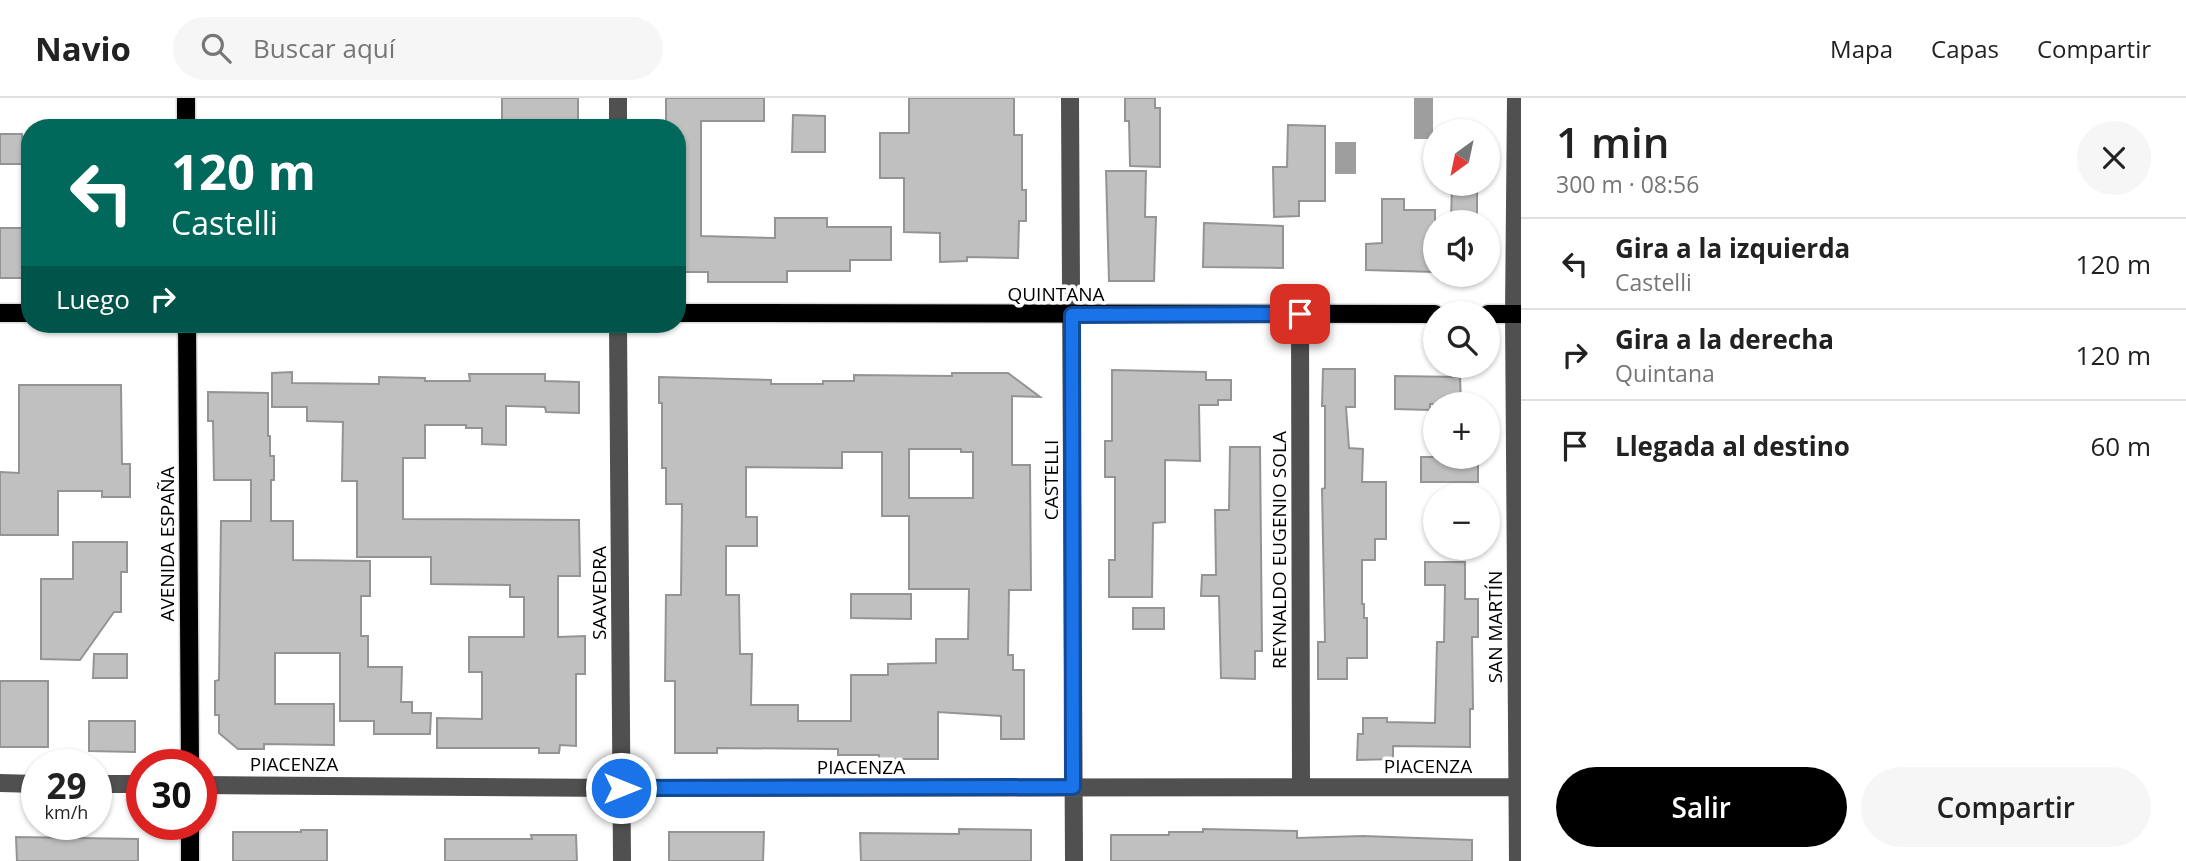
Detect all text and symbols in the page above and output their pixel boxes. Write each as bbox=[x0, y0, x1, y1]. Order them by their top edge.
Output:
search box bbox=[173, 17, 663, 80]
text: Navio bbox=[35, 26, 131, 71]
icon: search bbox=[197, 29, 235, 67]
text: Buscar aquí bbox=[253, 30, 395, 66]
text: Mapa bbox=[1830, 32, 1893, 65]
text: Capas bbox=[1931, 32, 1999, 65]
text: Compartir bbox=[2037, 32, 2151, 65]
text: 1 min bbox=[1556, 113, 1669, 170]
north arrow bbox=[1423, 119, 1500, 196]
map controls bbox=[1423, 119, 1500, 560]
button: close bbox=[2077, 121, 2151, 195]
text: 120 m bbox=[171, 138, 316, 204]
icon: left bbox=[56, 147, 147, 238]
text: 300 m · 08:56 bbox=[1556, 168, 1699, 200]
text: Castelli bbox=[171, 201, 278, 244]
button: sound bbox=[1423, 210, 1500, 287]
text: Gira a la izquierda bbox=[1615, 230, 1850, 266]
icon: left bbox=[1556, 245, 1594, 283]
text: 120 m bbox=[2076, 246, 2151, 282]
text: Castelli bbox=[1615, 266, 1692, 298]
icon: right bbox=[144, 280, 182, 318]
text: Luego bbox=[56, 281, 130, 317]
street label: QUINTANA bbox=[1007, 281, 1105, 307]
pin bbox=[1270, 284, 1330, 344]
icon: arrive bbox=[1281, 295, 1319, 333]
button: search bbox=[1423, 301, 1500, 378]
text: Gira a la derecha bbox=[1615, 321, 1834, 357]
icon: right bbox=[1556, 336, 1594, 374]
text: 120 m bbox=[2076, 337, 2151, 373]
text: Quintana bbox=[1615, 357, 1715, 389]
button: + bbox=[1423, 392, 1500, 469]
icon: arrive bbox=[1556, 427, 1594, 465]
text: Llegada al destino bbox=[1615, 428, 1850, 464]
text: 60 m bbox=[2090, 428, 2151, 464]
street label: REYNALDO EUGENIO SOLA bbox=[1266, 431, 1292, 669]
street label: CASTELLI bbox=[1038, 440, 1064, 520]
street label: AVENIDA ESPAÑA bbox=[154, 467, 180, 622]
button: − bbox=[1423, 483, 1500, 560]
street label: SAAVEDRA bbox=[586, 546, 612, 640]
street label: SAN MARTÍN bbox=[1482, 571, 1508, 683]
speed limit sign: 30 bbox=[126, 749, 217, 840]
street label: PIACENZA bbox=[250, 751, 338, 777]
position arrow bbox=[584, 751, 658, 825]
street label: PIACENZA bbox=[1384, 753, 1472, 779]
street label: PIACENZA bbox=[817, 754, 905, 780]
text: 29 bbox=[46, 762, 87, 809]
button: Salir bbox=[1556, 767, 1847, 847]
button: Compartir bbox=[1861, 767, 2151, 847]
text: km/h bbox=[45, 800, 88, 824]

